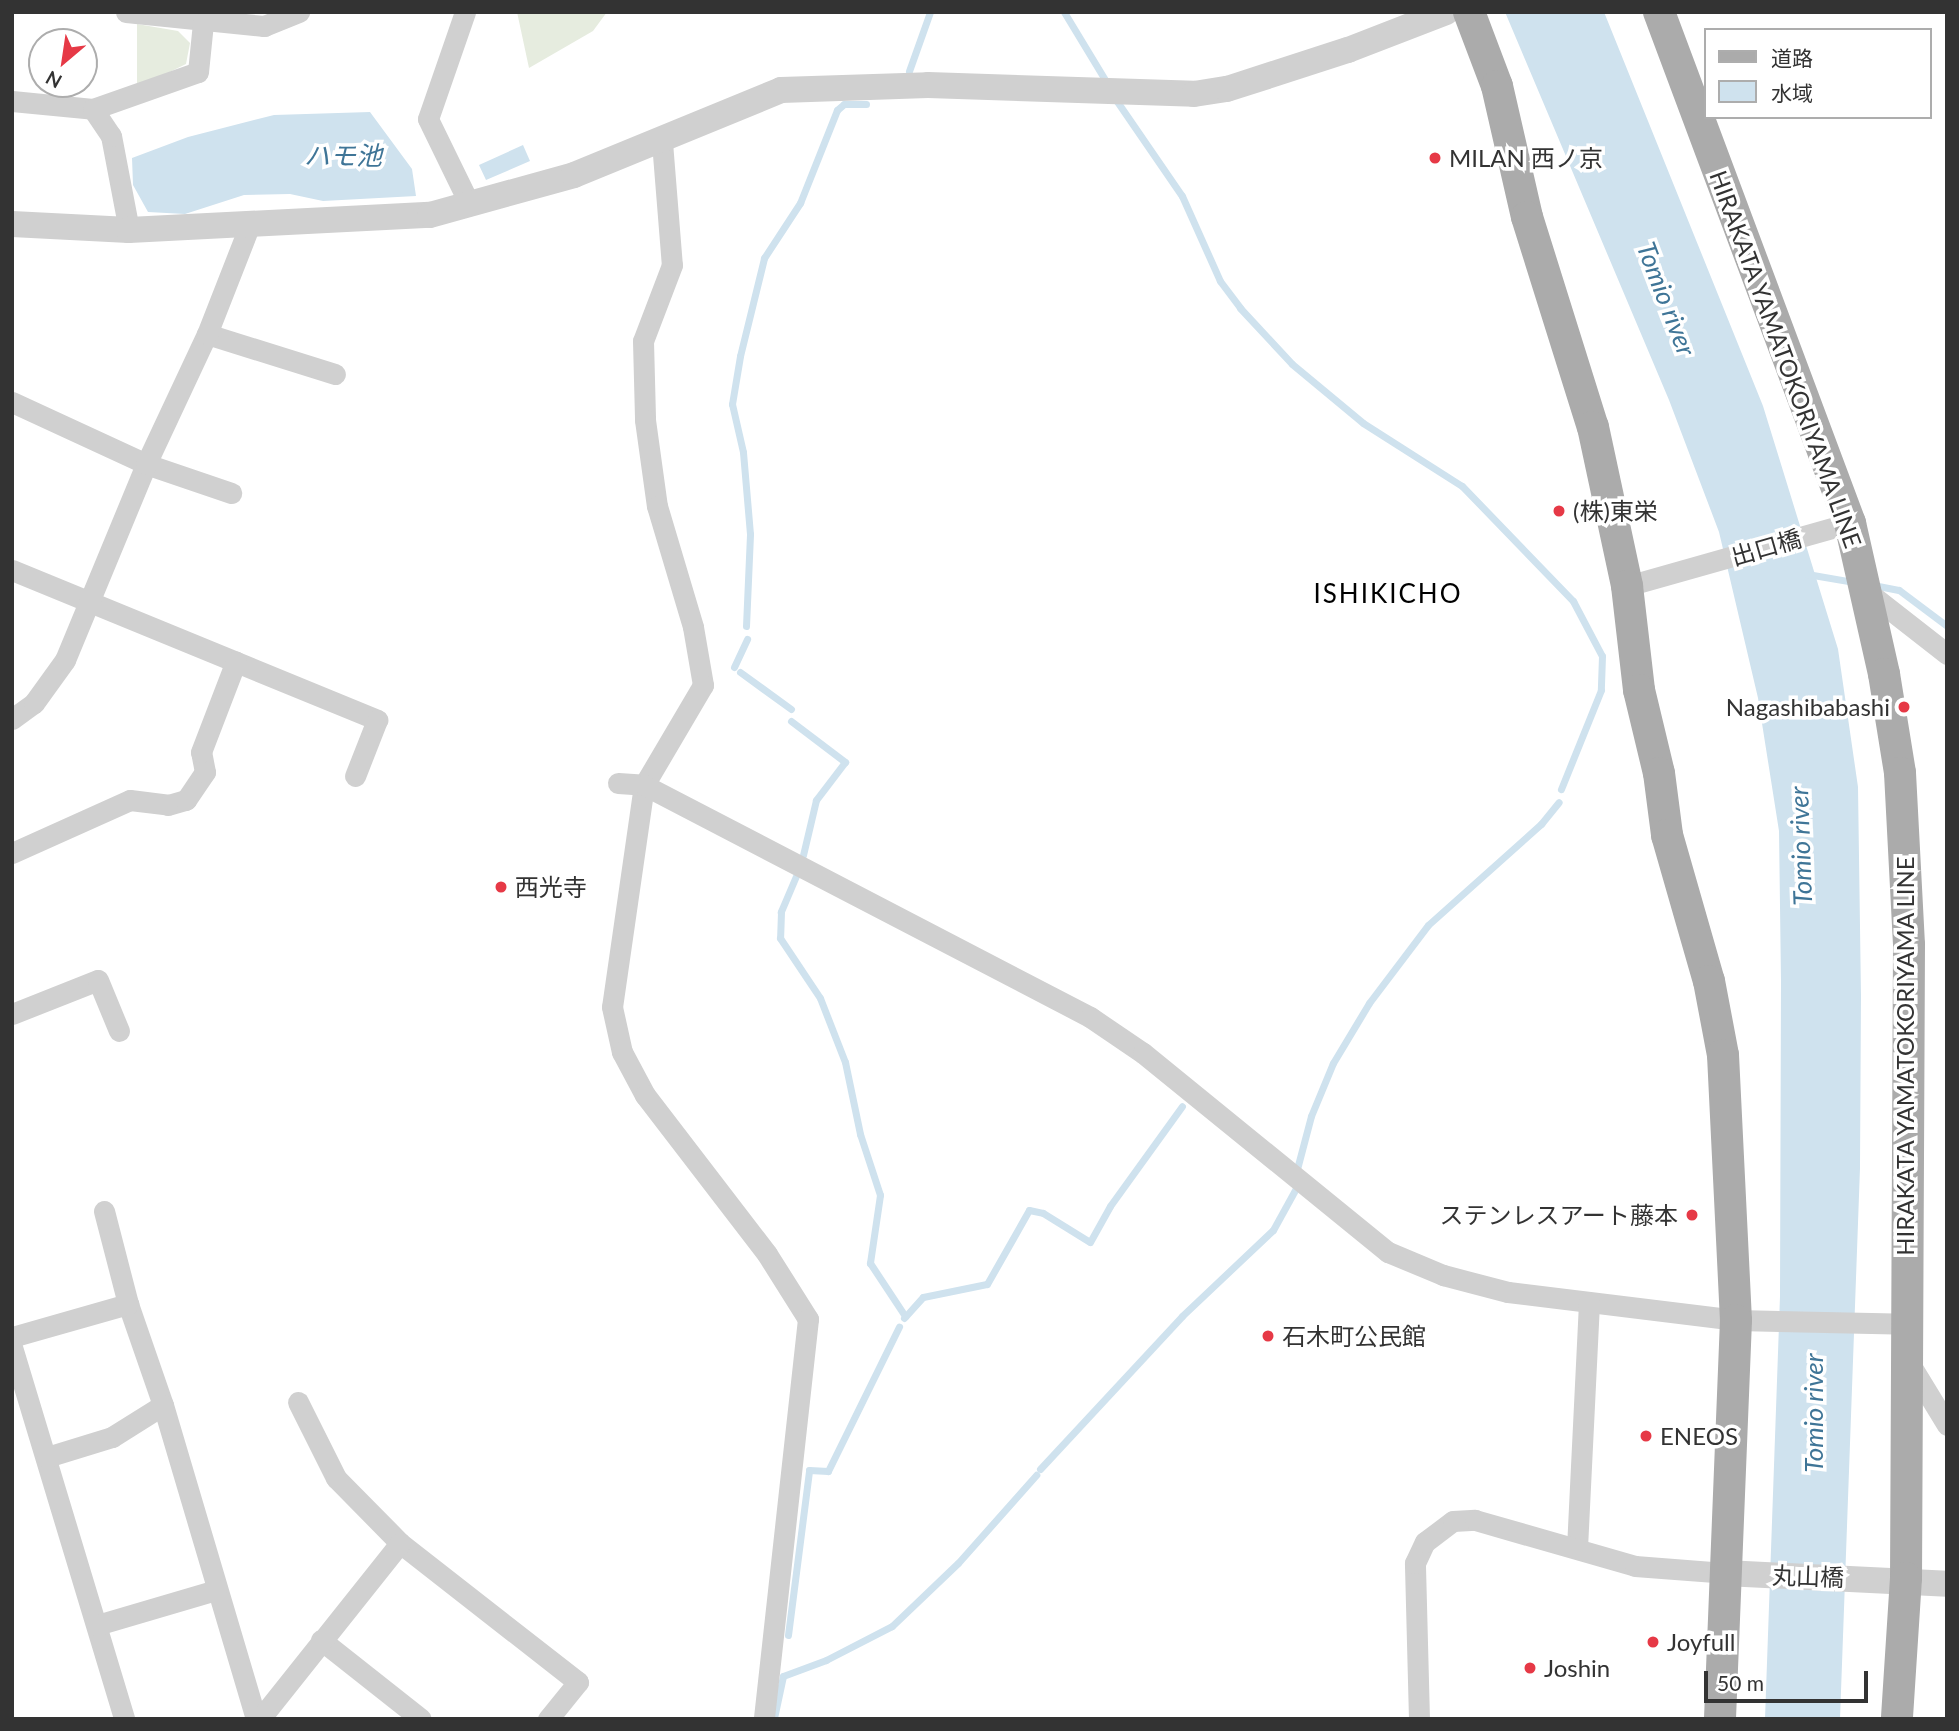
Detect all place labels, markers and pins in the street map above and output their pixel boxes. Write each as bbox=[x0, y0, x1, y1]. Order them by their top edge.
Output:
place label: MILAN 西ノ京 bbox=[1449, 144, 1603, 172]
marker: MILAN 西ノ京 bbox=[1427, 150, 1443, 166]
place label: (株)東栄 bbox=[1573, 497, 1658, 525]
marker: (株)東栄 bbox=[1551, 503, 1567, 519]
place label: Nagashibabashi bbox=[1726, 693, 1890, 721]
marker: Nagashibabashi bbox=[1896, 699, 1912, 715]
place label: 西光寺 bbox=[515, 873, 587, 901]
marker: 西光寺 bbox=[493, 879, 509, 895]
place label: ステンレスアート藤本 bbox=[1439, 1201, 1678, 1229]
marker: ステンレスアート藤本 bbox=[1684, 1207, 1700, 1223]
place label: 石木町公民館 bbox=[1282, 1322, 1426, 1350]
marker: 石木町公民館 bbox=[1260, 1328, 1276, 1344]
place label: ENEOS bbox=[1660, 1422, 1738, 1450]
marker: ENEOS bbox=[1638, 1428, 1654, 1444]
place label: Joyfull bbox=[1667, 1628, 1735, 1656]
marker: Joyfull bbox=[1645, 1634, 1661, 1650]
place label: Joshin bbox=[1544, 1654, 1610, 1682]
marker: Joshin bbox=[1522, 1660, 1538, 1676]

